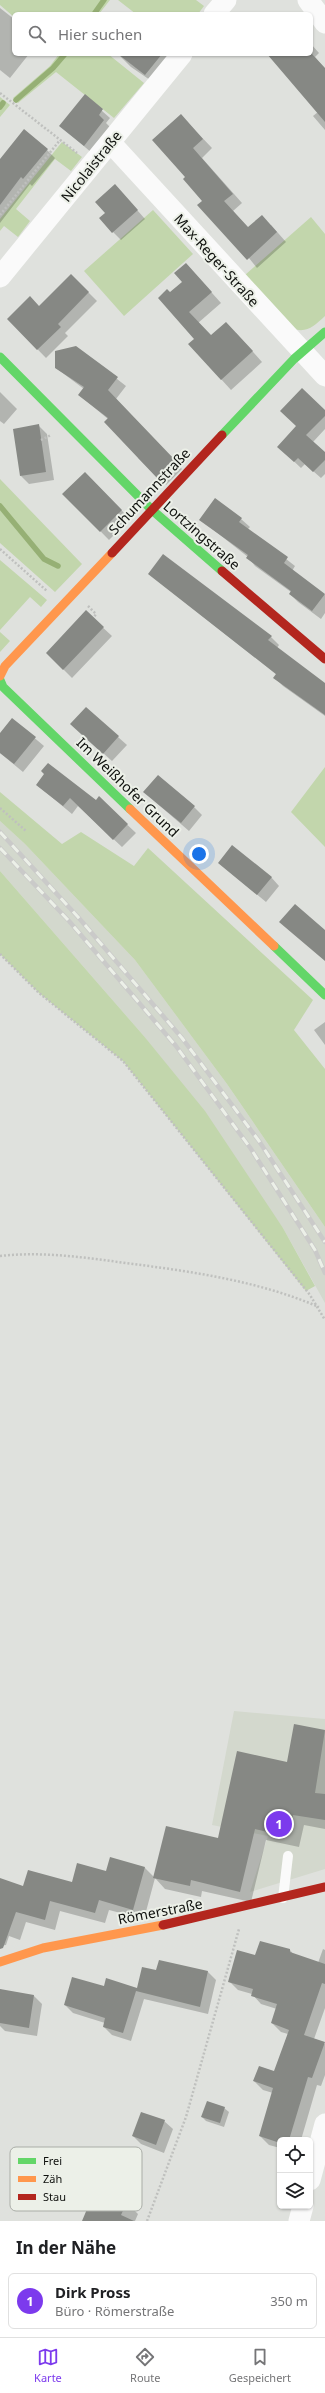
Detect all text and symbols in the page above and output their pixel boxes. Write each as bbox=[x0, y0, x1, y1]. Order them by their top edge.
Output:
search box bbox=[12, 12, 313, 56]
icon: search bbox=[26, 23, 48, 45]
text: Hier suchen bbox=[58, 24, 142, 44]
street label: Nicolaistraße bbox=[56, 126, 126, 206]
street label: Max-Reger-Straße bbox=[170, 210, 264, 311]
street label: Schumannstraße bbox=[104, 444, 194, 538]
street label: Lortzingstraße bbox=[160, 496, 245, 574]
street label: Im Weißhofer Grund bbox=[73, 733, 183, 841]
your location bbox=[189, 844, 209, 864]
pin: 1 bbox=[266, 1809, 292, 1839]
street label: Römerstraße bbox=[116, 1893, 204, 1929]
map controls bbox=[277, 2137, 313, 2209]
button: locate bbox=[277, 2137, 313, 2173]
legend bbox=[10, 2147, 142, 2211]
text: Frei bbox=[43, 2153, 62, 2168]
text: Zäh bbox=[43, 2171, 62, 2186]
button: layers bbox=[277, 2173, 313, 2209]
text: Stau bbox=[43, 2189, 66, 2204]
text: In der Nähe bbox=[16, 2236, 116, 2259]
text: Dirk Pross bbox=[55, 2282, 131, 2302]
text: 1 bbox=[26, 2292, 34, 2310]
text: 350 m bbox=[270, 2292, 308, 2310]
text: Büro · Römerstraße bbox=[55, 2302, 174, 2320]
tab: Karte bbox=[34, 2346, 62, 2385]
tab: Route bbox=[130, 2346, 161, 2385]
tab: Gespeichert bbox=[229, 2346, 291, 2385]

